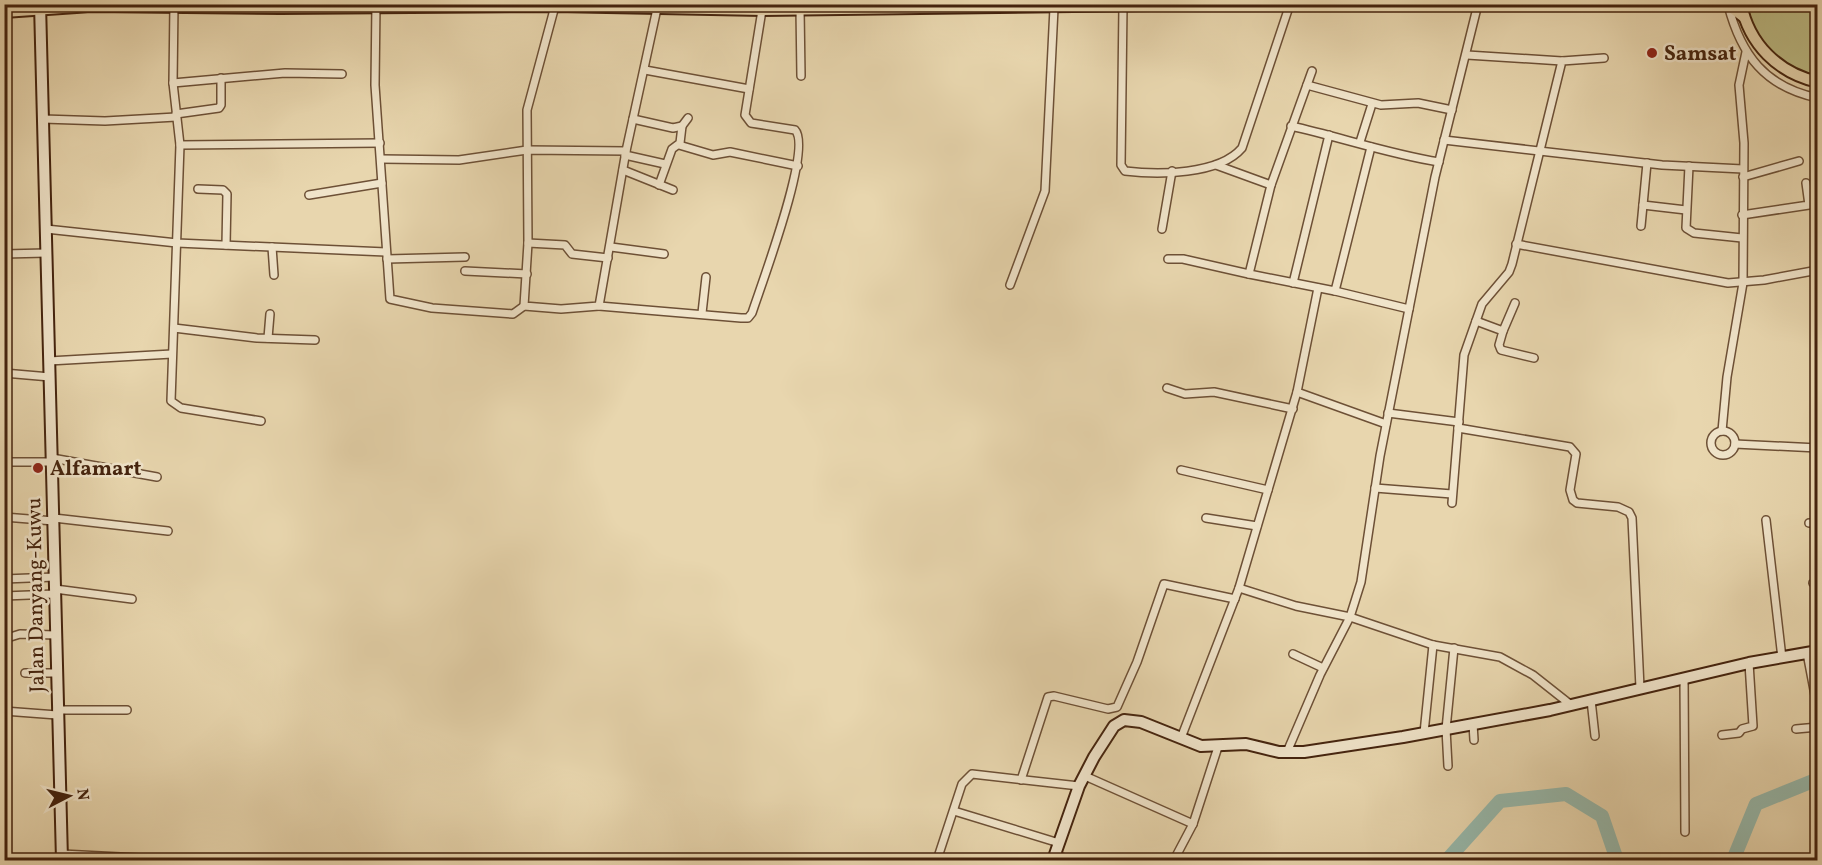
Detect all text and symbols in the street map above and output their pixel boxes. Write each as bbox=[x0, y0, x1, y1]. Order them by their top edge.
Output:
place label: Samsat bbox=[1664, 40, 1736, 69]
marker: Samsat bbox=[1645, 46, 1659, 60]
place label: Alfamart bbox=[50, 455, 142, 484]
marker: Alfamart bbox=[31, 461, 45, 475]
street label: Jalan Danyang-Kuwu bbox=[20, 497, 53, 693]
north arrow bbox=[39, 766, 99, 826]
text: N bbox=[70, 787, 94, 802]

